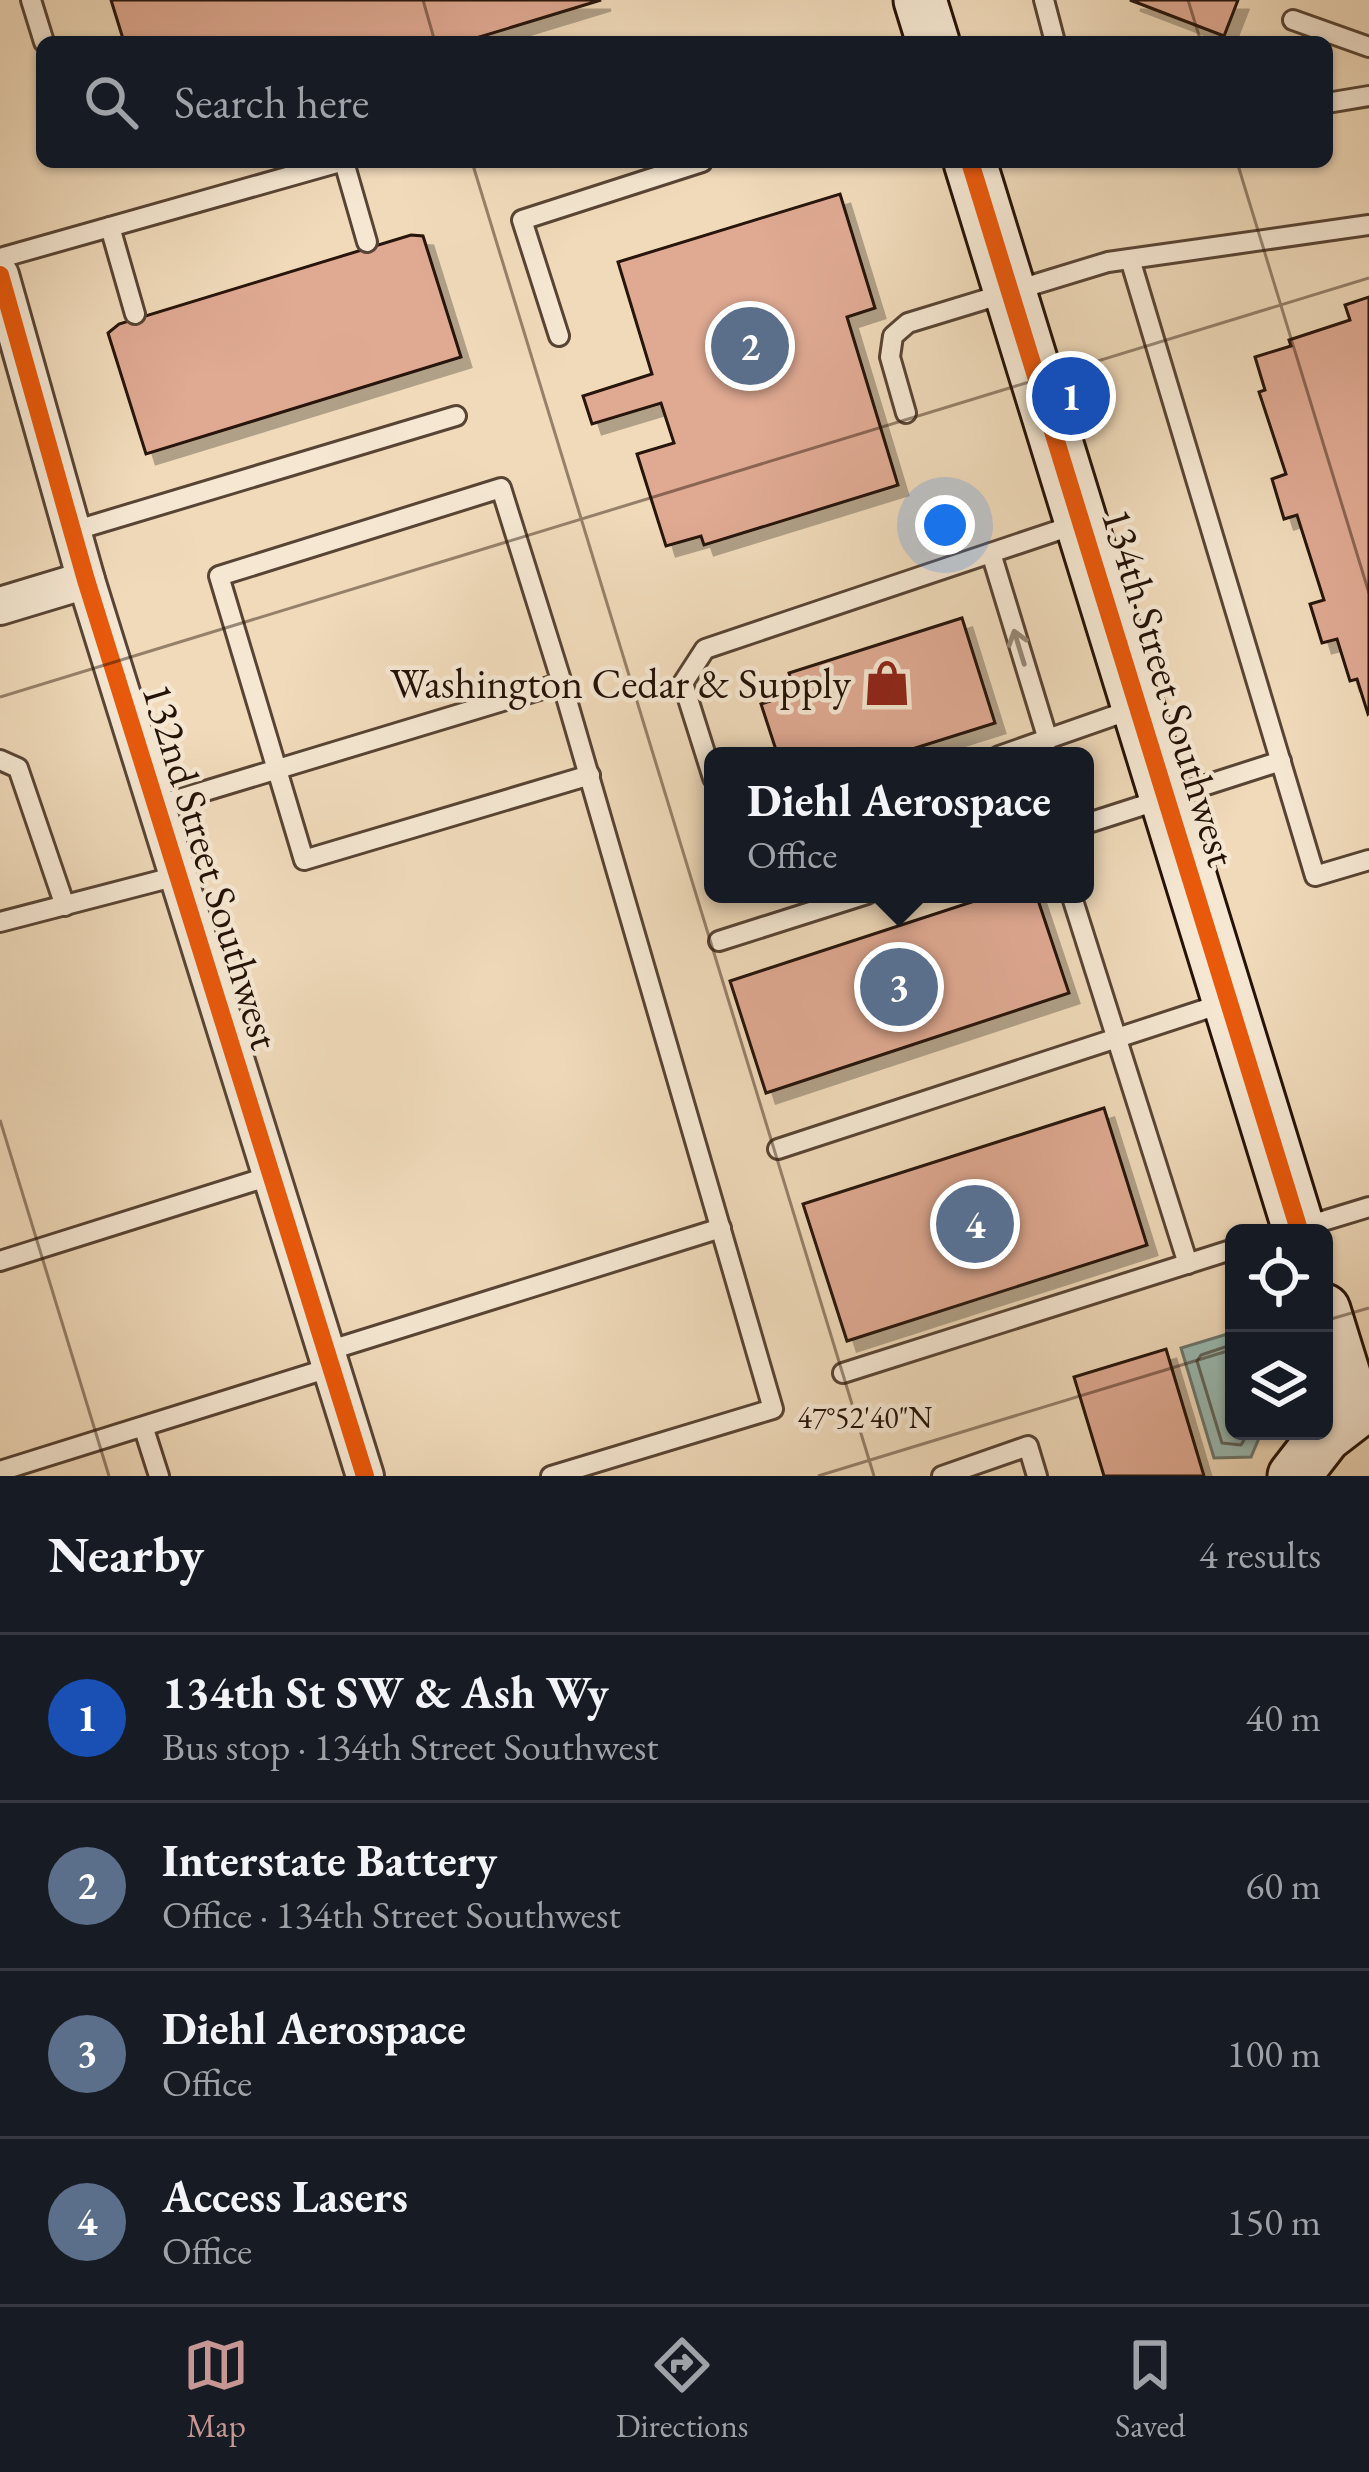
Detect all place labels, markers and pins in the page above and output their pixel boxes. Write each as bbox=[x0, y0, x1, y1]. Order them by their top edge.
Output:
pin: 2 bbox=[711, 301, 789, 391]
pin: 1 bbox=[1032, 351, 1110, 441]
place label: Washington Cedar & Supply bbox=[390, 656, 852, 711]
shop icon: Washington Cedar & Supply bbox=[862, 658, 912, 708]
pin: 3 bbox=[860, 942, 938, 1032]
pin: 4 bbox=[936, 1179, 1014, 1269]

